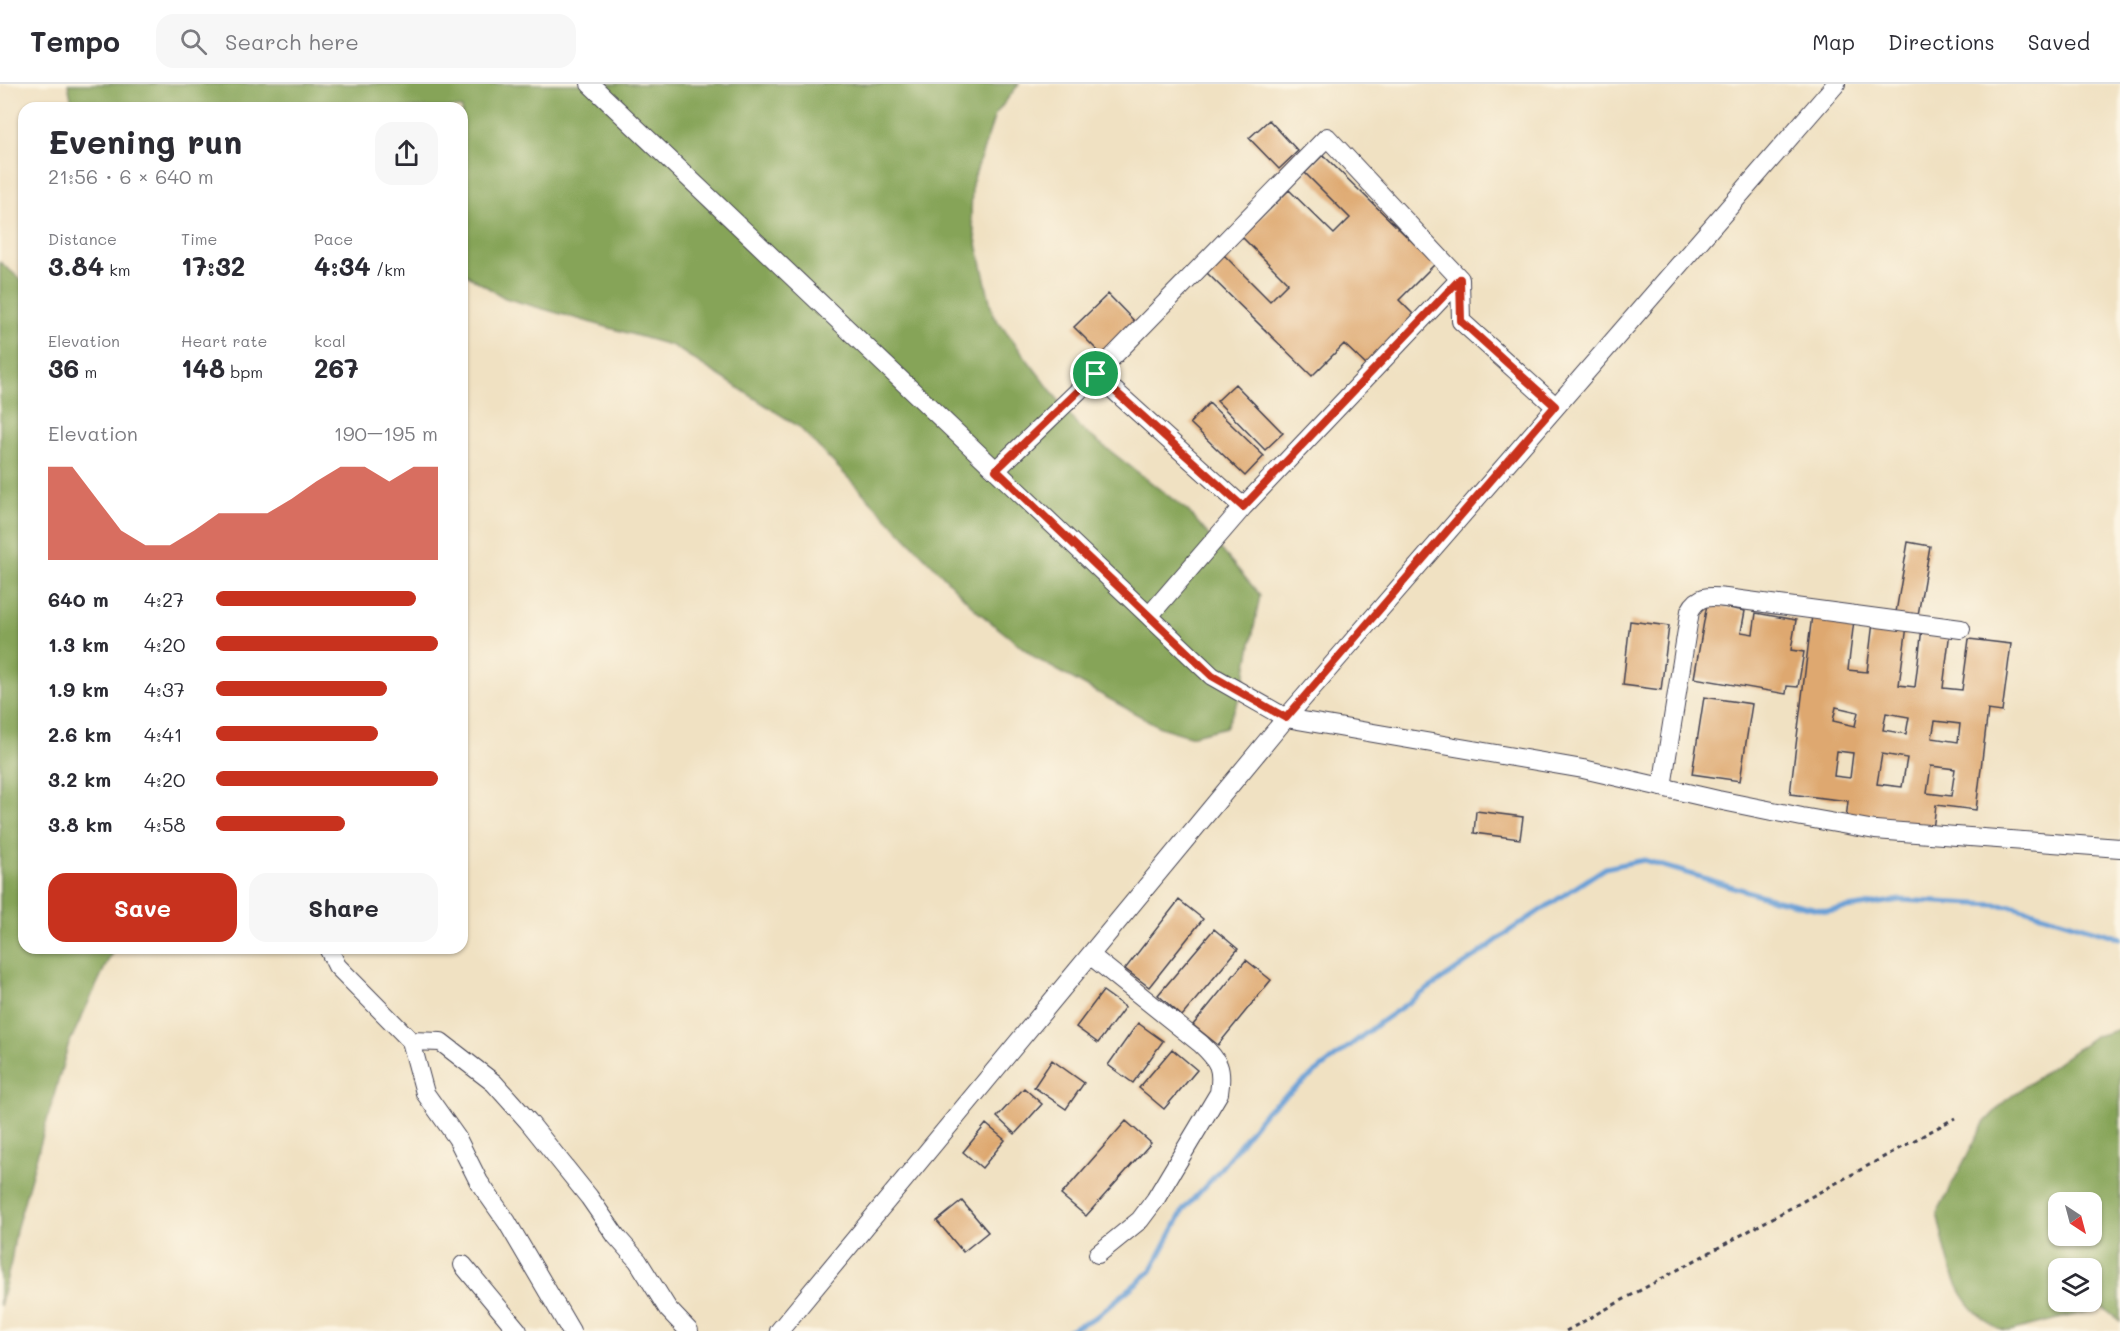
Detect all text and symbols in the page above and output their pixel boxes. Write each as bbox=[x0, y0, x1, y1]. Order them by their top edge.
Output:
search box bbox=[156, 14, 576, 68]
text: Tempo bbox=[30, 23, 120, 59]
icon: search bbox=[177, 25, 210, 58]
text: Search here bbox=[225, 27, 359, 56]
text: Map bbox=[1812, 28, 1855, 55]
text: Directions bbox=[1888, 28, 1995, 55]
text: Saved bbox=[2028, 28, 2090, 55]
text: Evening run bbox=[48, 119, 242, 162]
button: share bbox=[375, 122, 438, 185]
text: 21:56 · 6 × 640 m bbox=[48, 163, 214, 189]
text: Distance bbox=[48, 228, 117, 249]
text: Time bbox=[181, 228, 217, 249]
text: Pace bbox=[314, 228, 353, 249]
text: 3.84 bbox=[48, 249, 104, 283]
text: 17:32 bbox=[181, 249, 245, 283]
text: 4:34 bbox=[314, 249, 371, 283]
text: km bbox=[104, 259, 131, 280]
text: /km bbox=[371, 259, 406, 280]
text: Elevation bbox=[48, 330, 120, 351]
text: Heart rate bbox=[181, 330, 267, 351]
text: kcal bbox=[314, 330, 346, 351]
pin bbox=[1070, 348, 1121, 399]
text: 36 bbox=[48, 351, 79, 385]
text: 148 bbox=[181, 351, 225, 385]
text: 267 bbox=[314, 351, 359, 385]
icon: arrive bbox=[1079, 357, 1112, 390]
text: m bbox=[79, 361, 97, 382]
text: bpm bbox=[225, 361, 263, 382]
text: Elevation bbox=[48, 420, 138, 446]
text: 190–195 m bbox=[334, 420, 438, 446]
text: 640 m bbox=[48, 586, 109, 612]
text: 4:27 bbox=[144, 586, 184, 612]
text: 1.3 km bbox=[48, 631, 109, 657]
text: 4:20 bbox=[144, 631, 185, 657]
text: 1.9 km bbox=[48, 676, 109, 702]
text: 4:37 bbox=[144, 676, 185, 702]
text: 2.6 km bbox=[48, 721, 111, 747]
text: 4:41 bbox=[144, 721, 183, 747]
text: 3.2 km bbox=[48, 766, 111, 792]
text: 4:20 bbox=[144, 766, 185, 792]
text: 3.8 km bbox=[48, 811, 112, 837]
text: 4:58 bbox=[144, 811, 186, 837]
button: Save bbox=[48, 873, 237, 942]
button: Share bbox=[249, 873, 438, 942]
north arrow bbox=[2048, 1192, 2102, 1246]
map controls bbox=[2048, 1192, 2102, 1312]
button: layers bbox=[2048, 1258, 2102, 1312]

